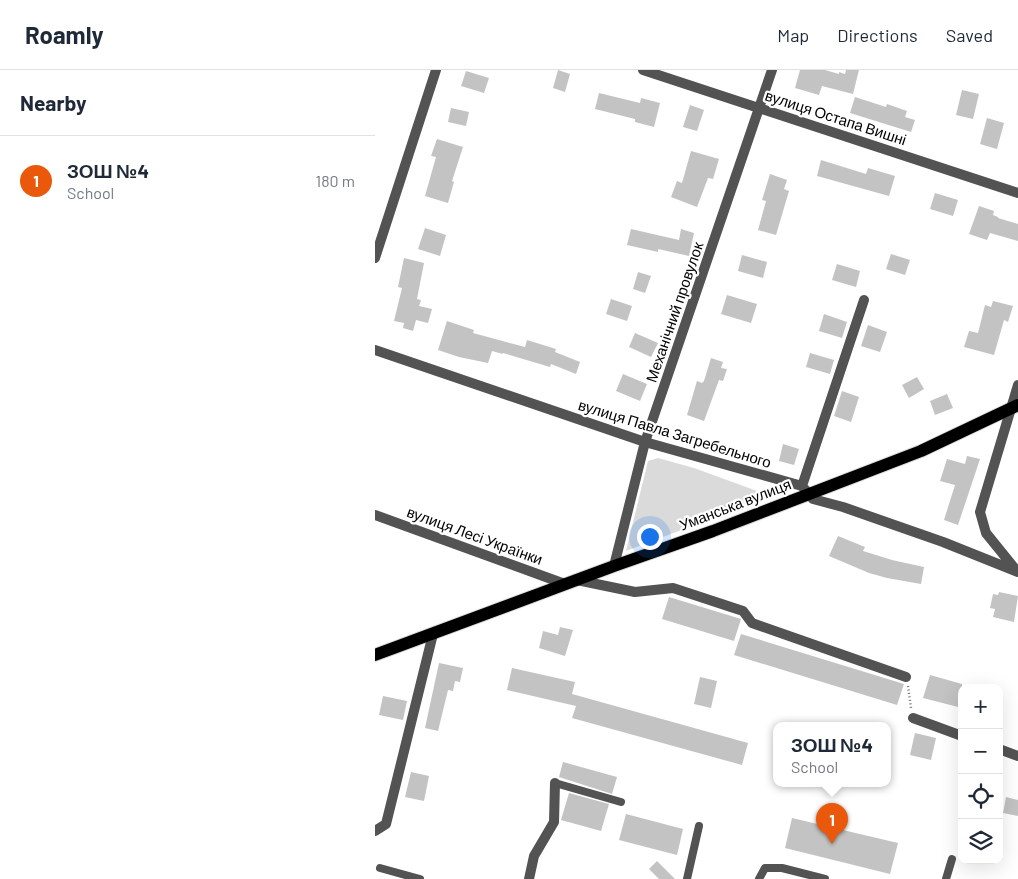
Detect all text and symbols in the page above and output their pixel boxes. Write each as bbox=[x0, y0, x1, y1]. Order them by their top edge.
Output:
text: Roamly bbox=[25, 20, 104, 49]
text: Map bbox=[777, 24, 809, 46]
text: Directions bbox=[837, 24, 918, 46]
text: Saved bbox=[946, 24, 993, 46]
street label: вулиця Остапа Вишні bbox=[763, 86, 909, 148]
text: Nearby bbox=[20, 90, 86, 115]
text: ЗОШ №4 bbox=[67, 159, 149, 182]
text: 1 bbox=[33, 171, 39, 190]
text: 180 m bbox=[316, 171, 355, 190]
text: School bbox=[67, 183, 114, 202]
street label: Механічний провулок bbox=[642, 239, 707, 385]
street label: вулиця Павла Загребельного bbox=[576, 395, 774, 471]
street label: Уманська вулиця bbox=[677, 474, 793, 534]
street label: вулиця Лесі Українки bbox=[405, 502, 545, 568]
your location bbox=[637, 524, 663, 550]
map controls bbox=[958, 684, 1003, 864]
button: + bbox=[958, 684, 1003, 729]
popup bbox=[773, 722, 891, 787]
button: − bbox=[958, 729, 1003, 774]
text: ЗОШ №4 bbox=[791, 733, 873, 756]
text: School bbox=[791, 757, 838, 776]
button: locate bbox=[958, 774, 1003, 819]
pin: 1 bbox=[816, 803, 848, 844]
button: layers bbox=[958, 819, 1003, 864]

